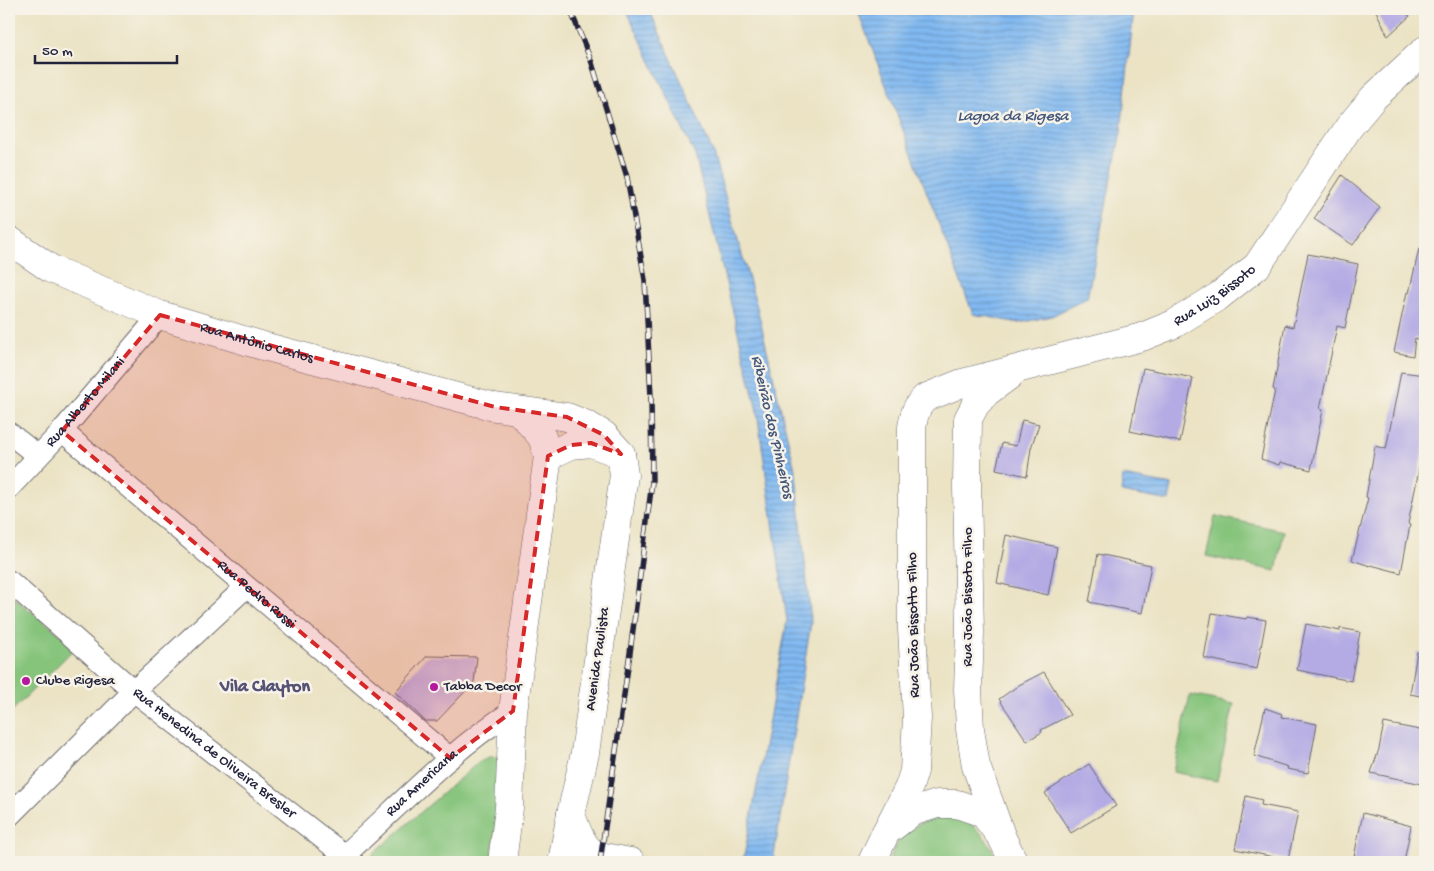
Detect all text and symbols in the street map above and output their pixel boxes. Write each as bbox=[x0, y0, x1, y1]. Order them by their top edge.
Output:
scale bar bbox=[35, 32, 178, 64]
text: 50 m bbox=[42, 43, 73, 61]
water label: Lagoa da Rigesa bbox=[958, 108, 1070, 127]
street label: Rua Luiz Bissoto bbox=[1171, 261, 1260, 331]
street label: Rua Antônio Carlos bbox=[198, 319, 316, 368]
street label: Rua Alberto Milani bbox=[42, 354, 129, 451]
water label: Ribeirão dos Pinheiros bbox=[745, 354, 797, 502]
street label: Rua João Bissoto Filho bbox=[959, 527, 977, 667]
street label: Rua João Bissotto Filho bbox=[904, 552, 924, 698]
street label: Rua Pedro Russi bbox=[213, 556, 299, 633]
street label: Avenida Paulista bbox=[582, 605, 614, 712]
place label: Clube Rigesa bbox=[36, 672, 116, 690]
marker: Clube Rigesa bbox=[20, 675, 32, 687]
district label: Vila Clayton bbox=[219, 677, 310, 698]
place label: Tabba Decor bbox=[443, 678, 523, 696]
marker: Tabba Decor bbox=[428, 681, 440, 693]
street label: Rua Henedina de Oliveira Bresler bbox=[129, 684, 301, 824]
street label: Rua Americana bbox=[382, 745, 462, 821]

